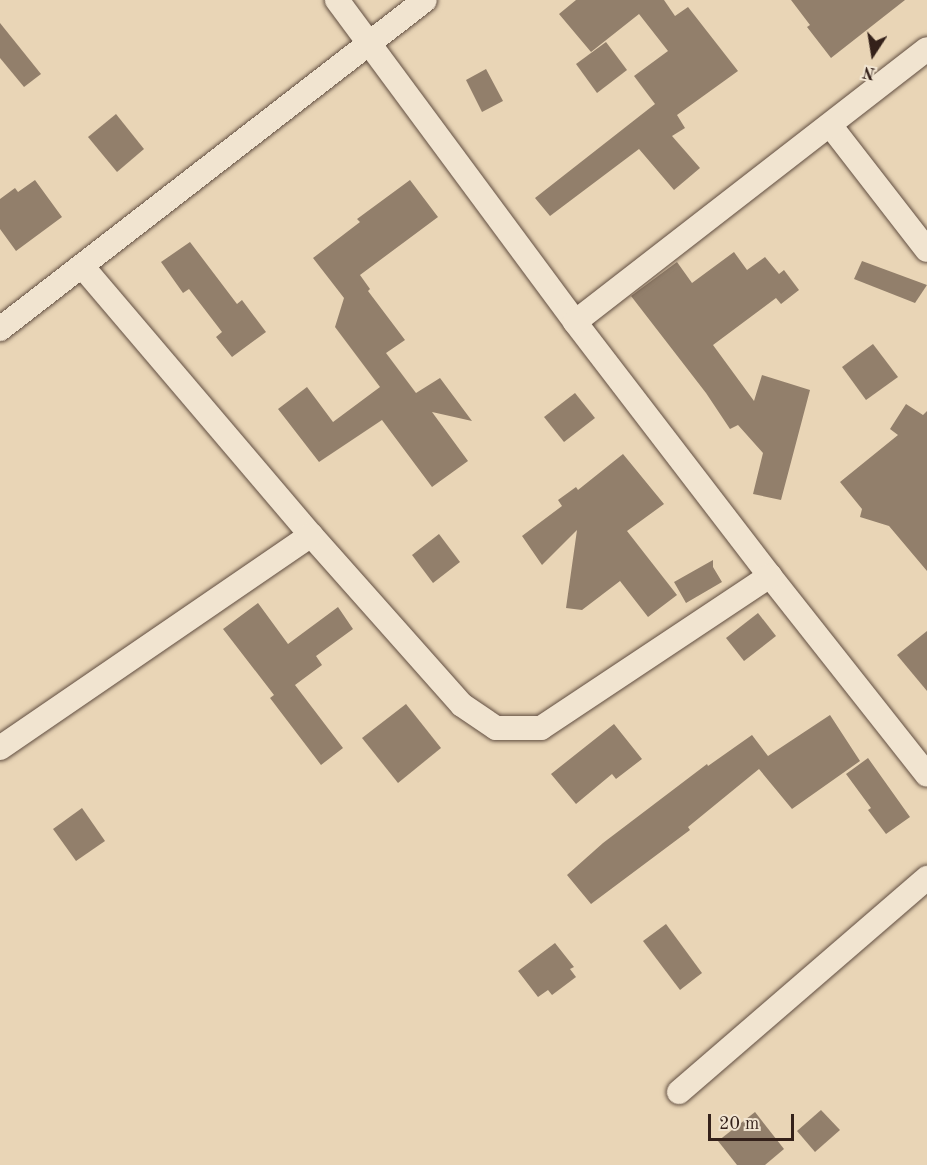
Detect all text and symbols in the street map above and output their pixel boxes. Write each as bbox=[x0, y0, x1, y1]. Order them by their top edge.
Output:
north arrow bbox=[843, 24, 903, 84]
text: N bbox=[862, 63, 877, 81]
scale bar bbox=[711, 1102, 796, 1140]
text: 20 m bbox=[719, 1115, 759, 1133]

